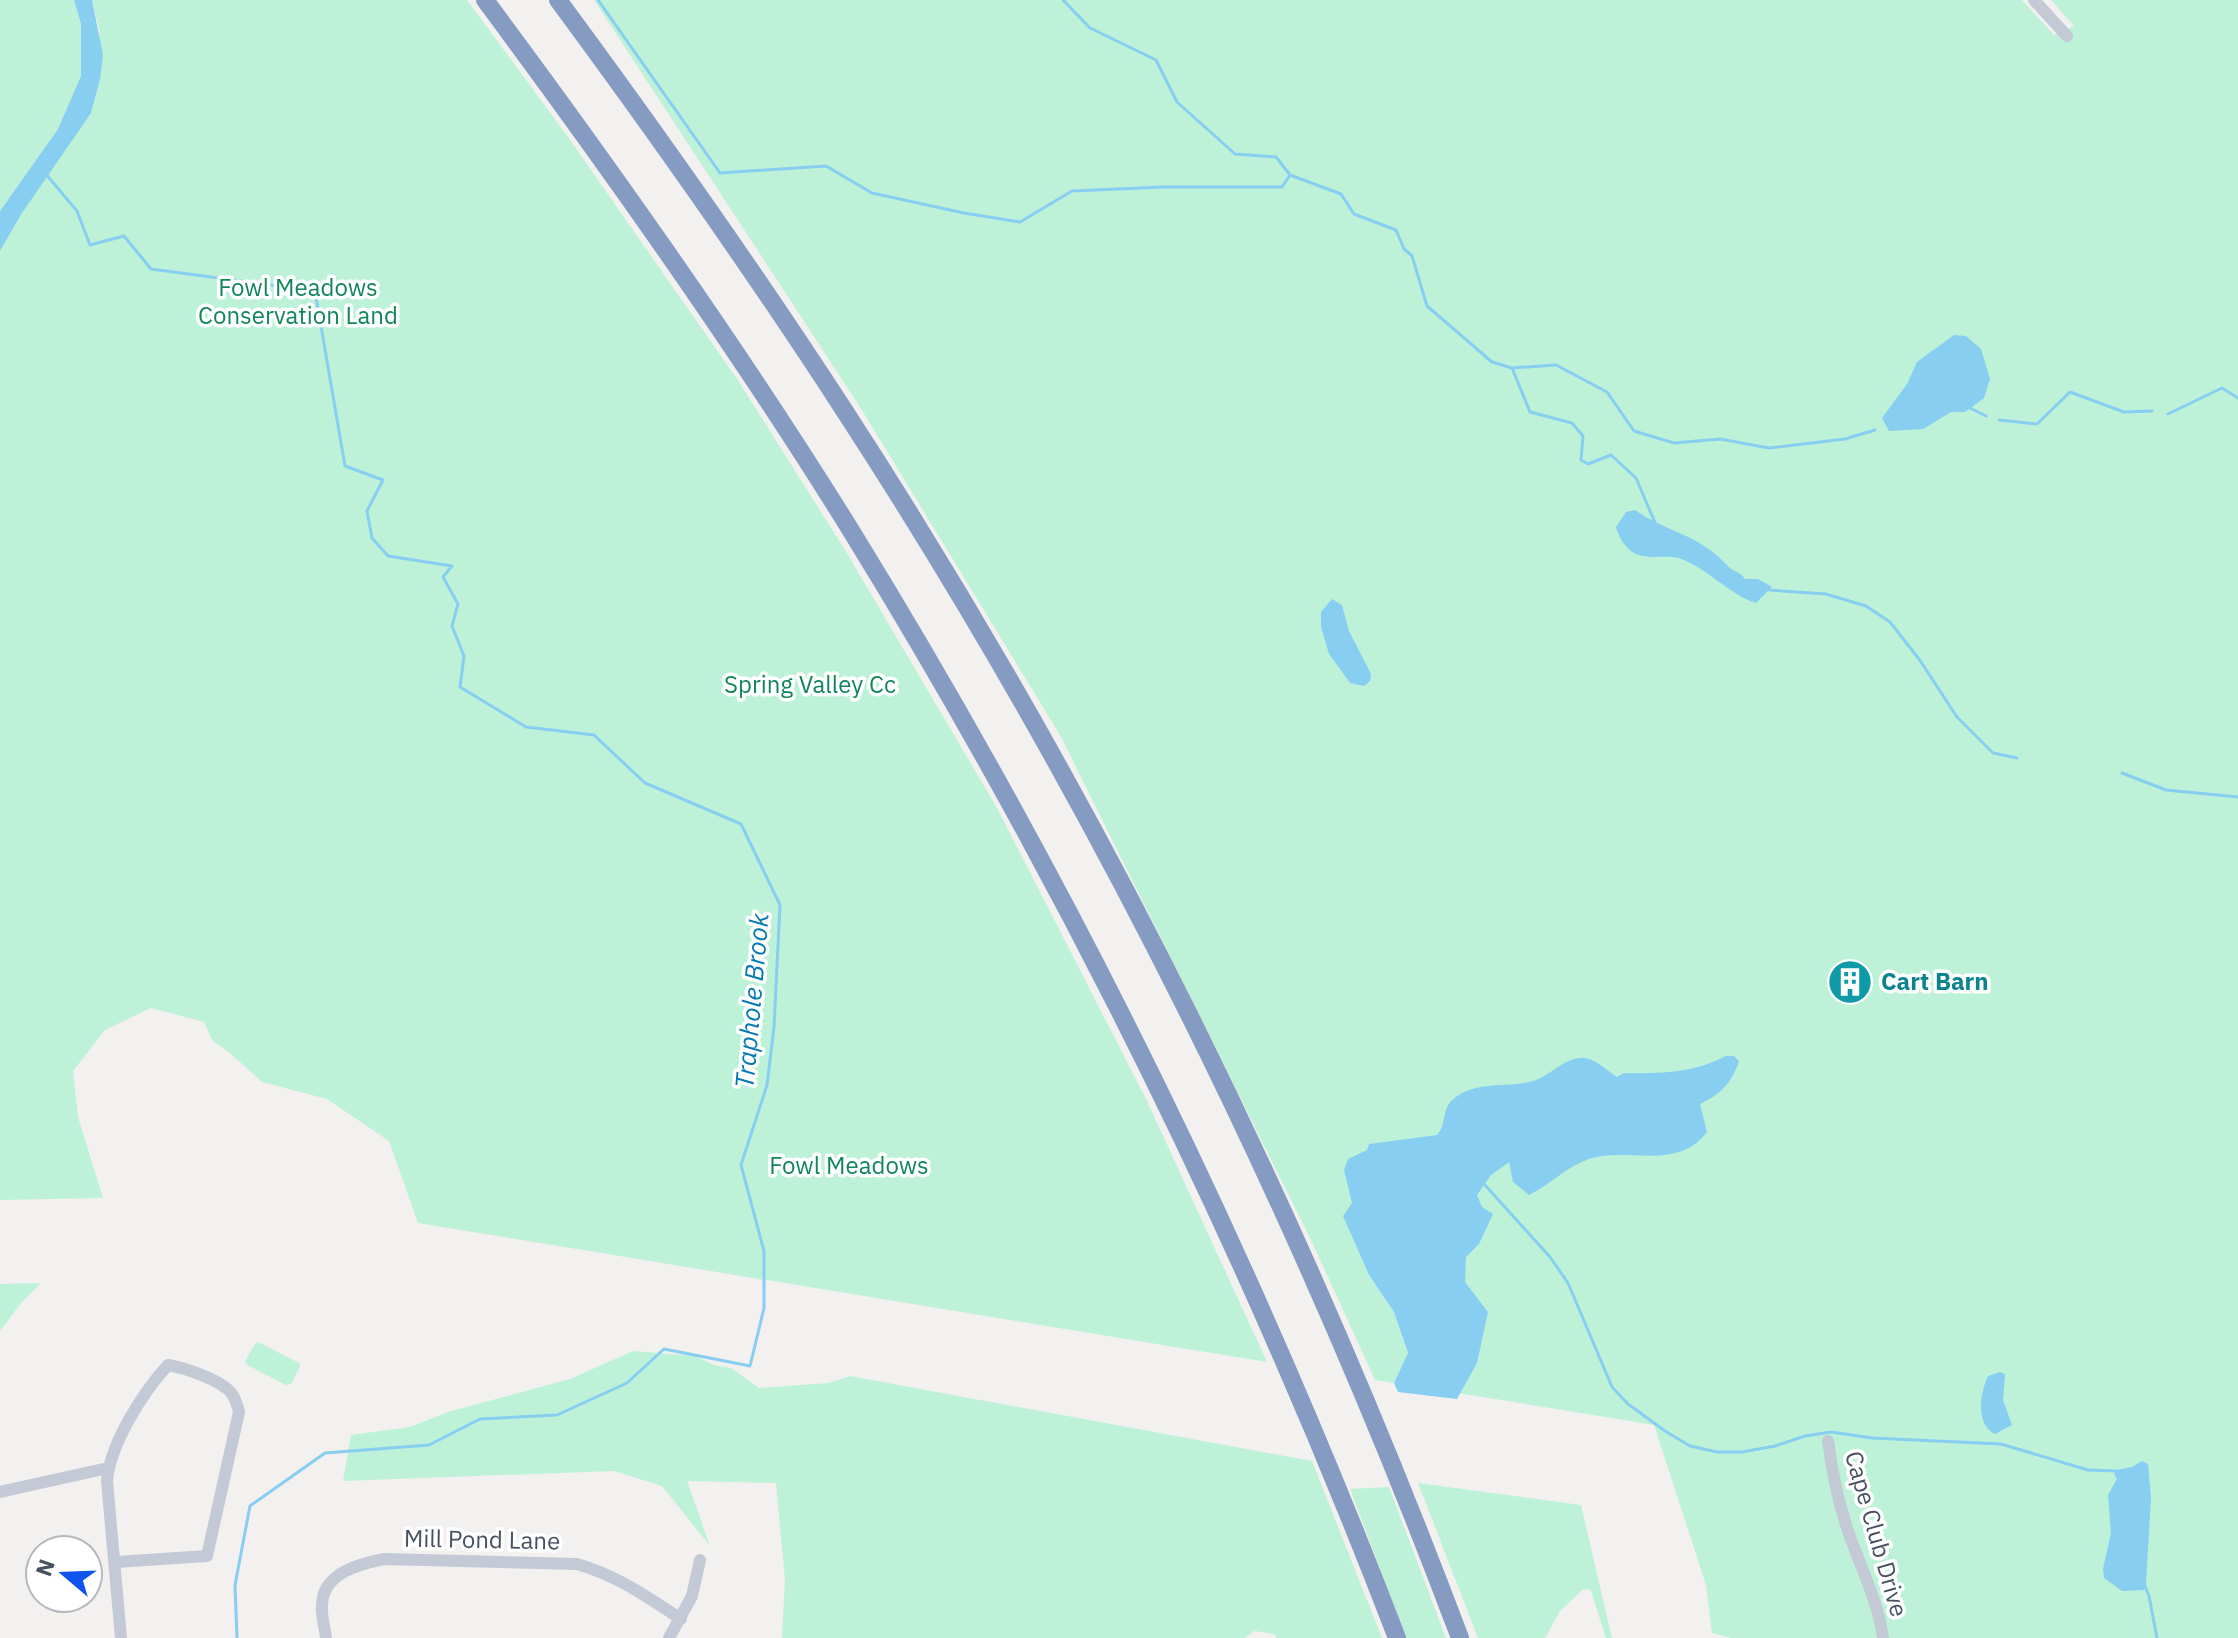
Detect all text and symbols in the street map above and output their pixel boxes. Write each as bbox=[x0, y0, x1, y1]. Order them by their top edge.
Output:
park label: Fowl Meadows Conservation Land bbox=[198, 271, 398, 331]
park label: Spring Valley Cc bbox=[724, 668, 896, 700]
water label: Traphole Brook bbox=[726, 911, 776, 1090]
building icon: Cart Barn bbox=[1826, 958, 1874, 1006]
place label: Cart Barn bbox=[1881, 965, 1989, 997]
park label: Fowl Meadows bbox=[769, 1149, 929, 1181]
street label: Cape Club Drive bbox=[1838, 1447, 1916, 1620]
street label: Mill Pond Lane bbox=[404, 1522, 561, 1556]
north arrow bbox=[24, 1534, 104, 1614]
text: N bbox=[28, 1555, 61, 1580]

